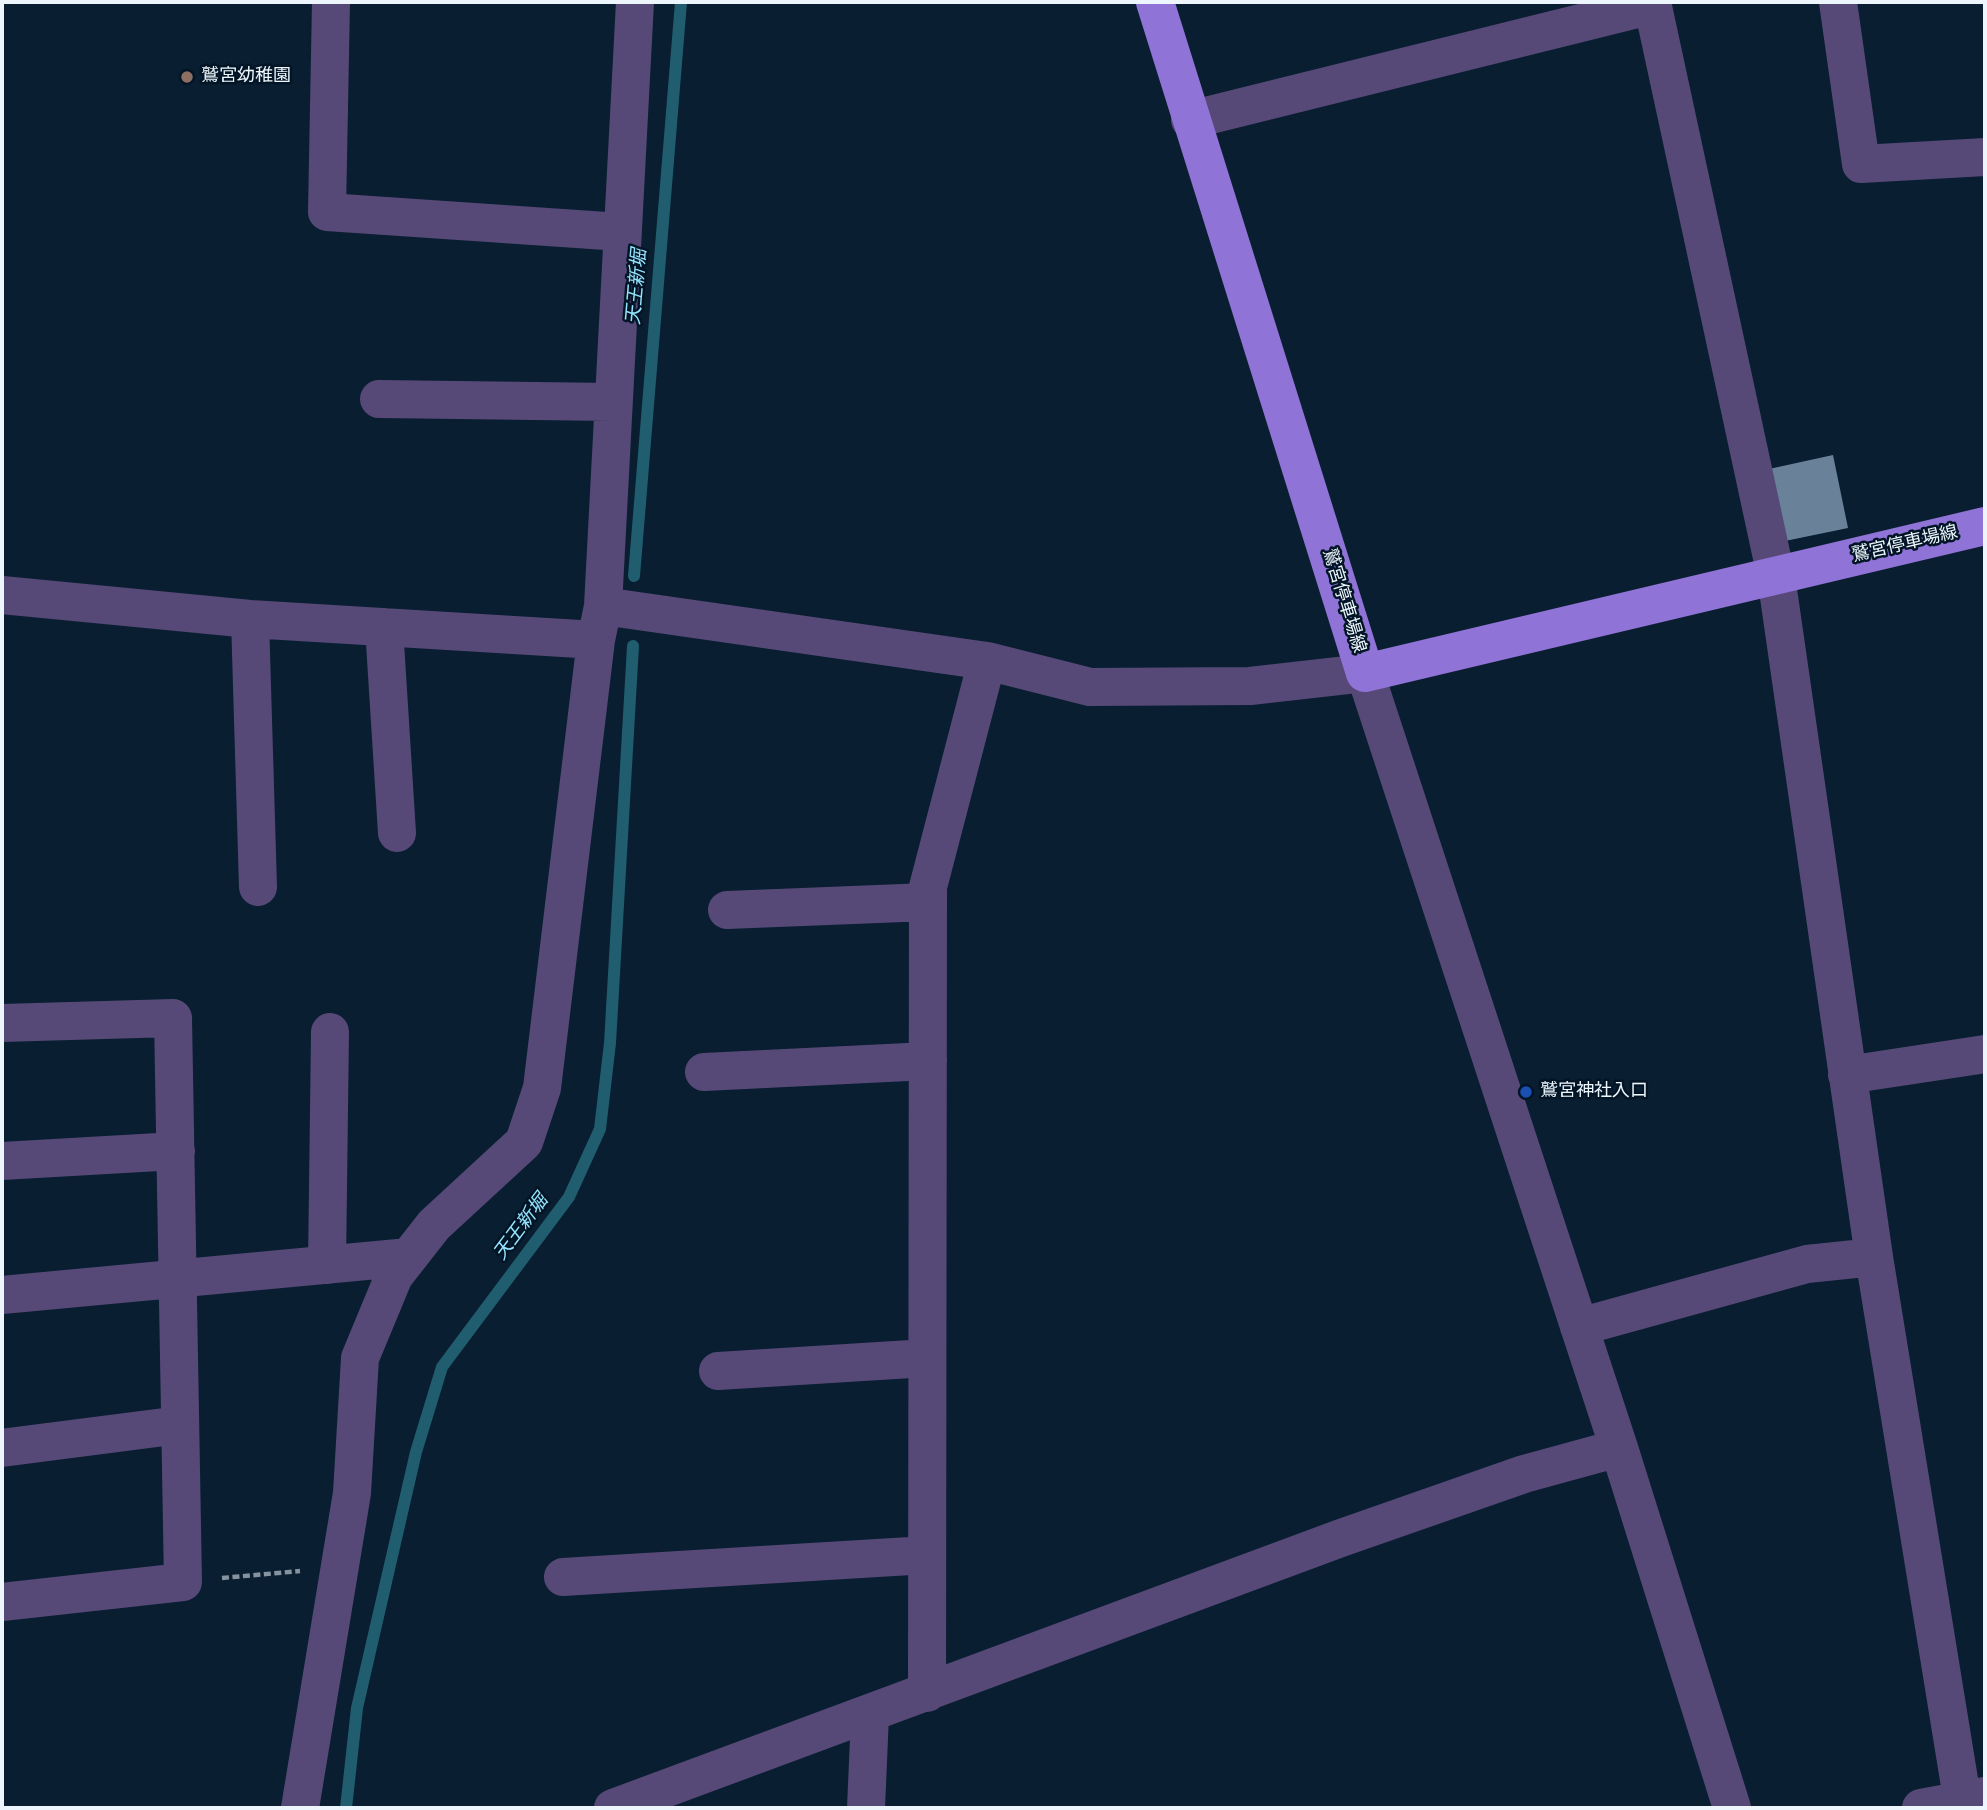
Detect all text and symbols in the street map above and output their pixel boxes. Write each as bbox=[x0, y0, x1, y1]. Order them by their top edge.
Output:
place label: 鷲宮幼稚園 bbox=[201, 66, 291, 88]
marker: 鷲宮幼稚園 bbox=[179, 69, 195, 85]
water label: 天王新堀 bbox=[623, 248, 653, 326]
street label: 鷲宮停車場線 bbox=[1850, 522, 1960, 568]
street label: 鷲宮停車場線 bbox=[1317, 546, 1369, 656]
place label: 鷲宮神社入口 bbox=[1540, 1081, 1648, 1103]
marker: 鷲宮神社入口 bbox=[1518, 1084, 1534, 1100]
water label: 天王新堀 bbox=[490, 1191, 554, 1265]

